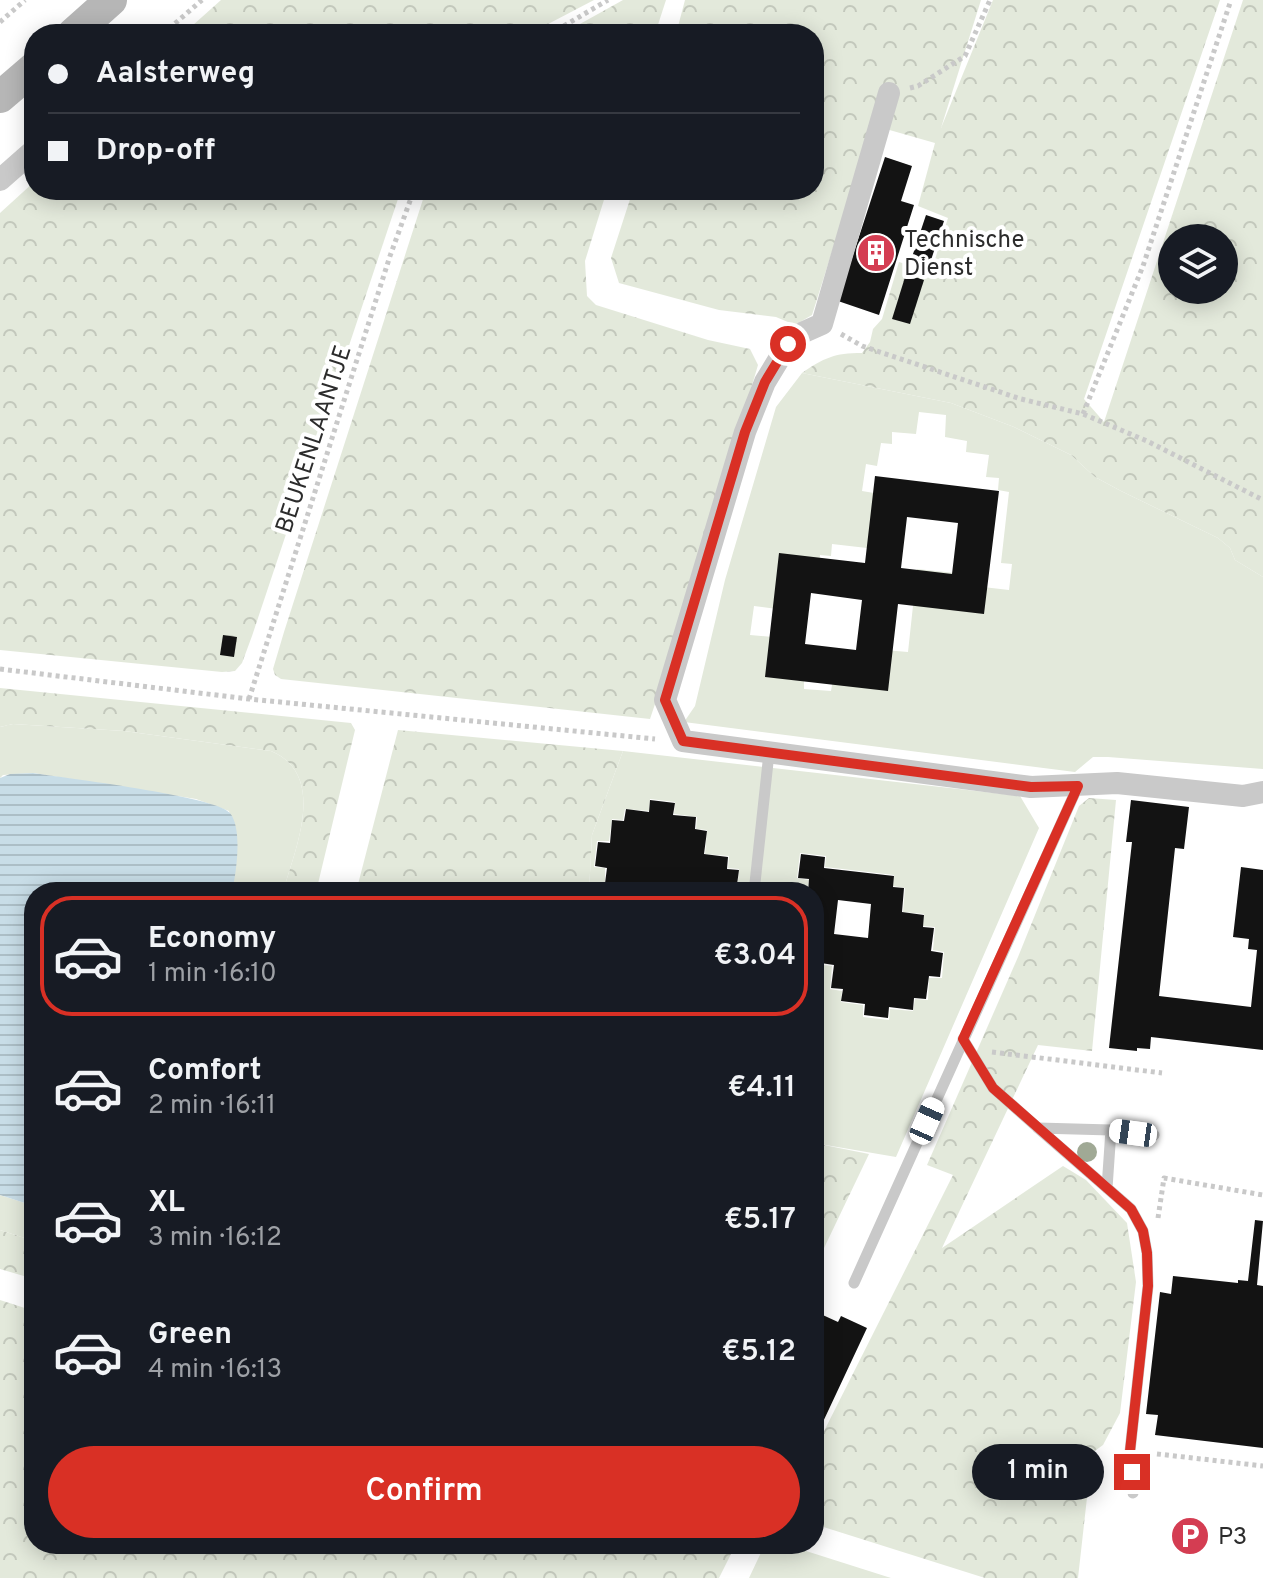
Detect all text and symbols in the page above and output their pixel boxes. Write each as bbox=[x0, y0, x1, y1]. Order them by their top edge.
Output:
text: Aalsterweg bbox=[96, 56, 255, 93]
text: Drop-off bbox=[96, 133, 215, 170]
map controls bbox=[1158, 224, 1238, 304]
button: layers bbox=[1158, 224, 1238, 304]
place label: Technische Dienst bbox=[904, 226, 1024, 284]
building icon: Technische Dienst bbox=[855, 232, 897, 274]
route start bbox=[770, 326, 806, 362]
street label: BEUKENLAANTJE bbox=[270, 342, 359, 537]
icon: car bbox=[52, 920, 124, 992]
text: Economy bbox=[148, 921, 276, 958]
text: €3.04 bbox=[714, 938, 796, 975]
text: 1 min · 16:10 bbox=[148, 958, 277, 991]
icon: car bbox=[52, 1052, 124, 1124]
text: Comfort bbox=[148, 1053, 261, 1090]
text: €4.11 bbox=[728, 1070, 796, 1107]
text: 2 min · 16:11 bbox=[148, 1090, 276, 1123]
car bbox=[906, 1094, 948, 1148]
car bbox=[1108, 1118, 1158, 1148]
icon: car bbox=[52, 1184, 124, 1256]
text: XL bbox=[148, 1185, 185, 1222]
text: €5.17 bbox=[724, 1202, 796, 1239]
text: 3 min · 16:12 bbox=[148, 1222, 282, 1255]
icon: car bbox=[52, 1316, 124, 1388]
text: Green bbox=[148, 1317, 232, 1354]
text: €5.12 bbox=[721, 1334, 796, 1371]
text: 4 min · 16:13 bbox=[148, 1354, 282, 1387]
callout: 1 min bbox=[972, 1444, 1104, 1500]
button: Confirm bbox=[48, 1446, 800, 1538]
route end bbox=[1114, 1454, 1150, 1490]
text: 1 min bbox=[1007, 1455, 1069, 1488]
parking icon: P3 bbox=[1169, 1515, 1211, 1557]
place label: P3 bbox=[1218, 1523, 1247, 1553]

